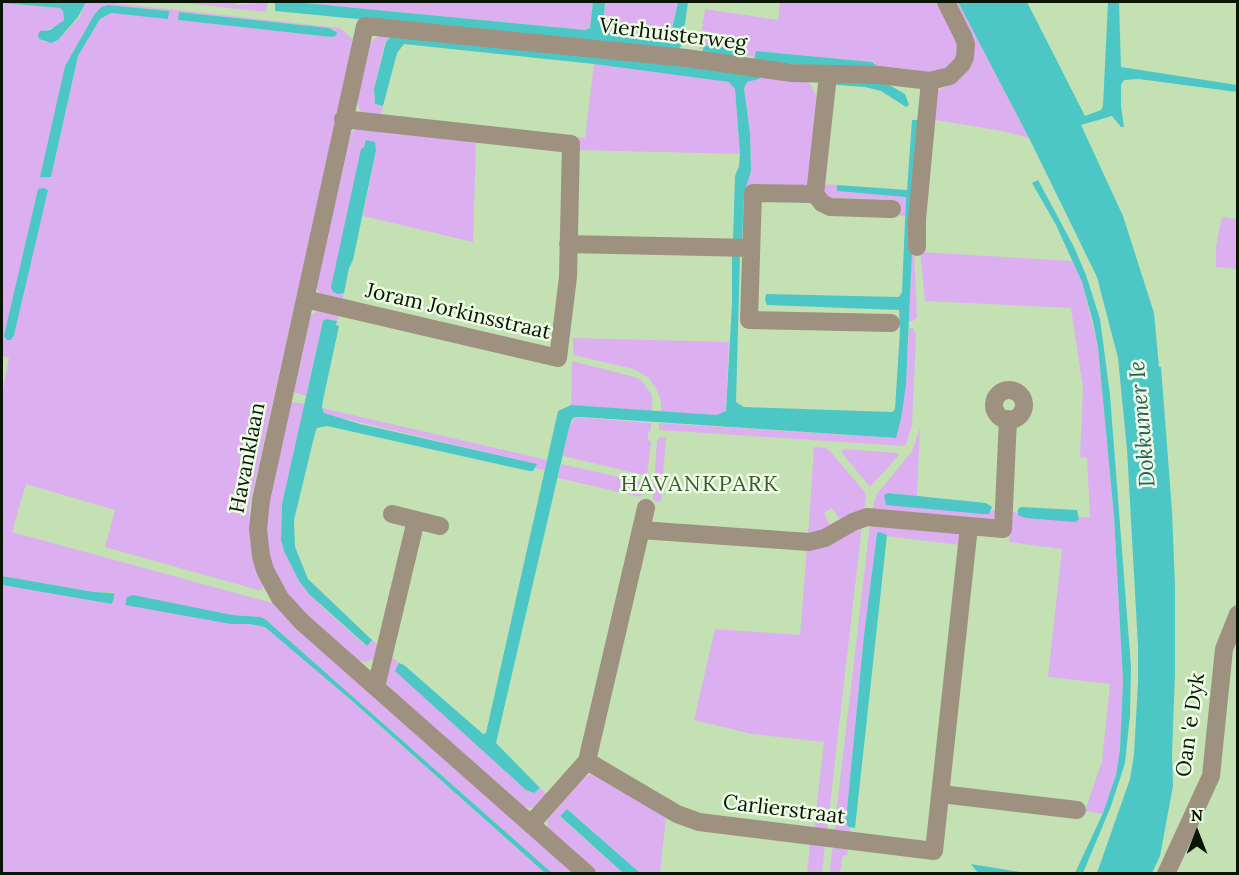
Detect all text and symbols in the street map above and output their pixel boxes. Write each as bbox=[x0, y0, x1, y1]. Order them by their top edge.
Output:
street label: Vierhuisterweg bbox=[598, 13, 748, 57]
street label: Joram Jorkinsstraat bbox=[363, 278, 553, 346]
water label: Dokkumer Ie bbox=[1124, 360, 1162, 488]
street label: Havanklaan bbox=[225, 401, 271, 515]
district label: HAVANKPARK bbox=[620, 472, 780, 498]
street label: Oan 'e Dyk bbox=[1171, 671, 1211, 779]
street label: Carlierstraat bbox=[721, 790, 847, 830]
north arrow bbox=[1167, 803, 1227, 863]
text: N bbox=[1191, 805, 1203, 825]

